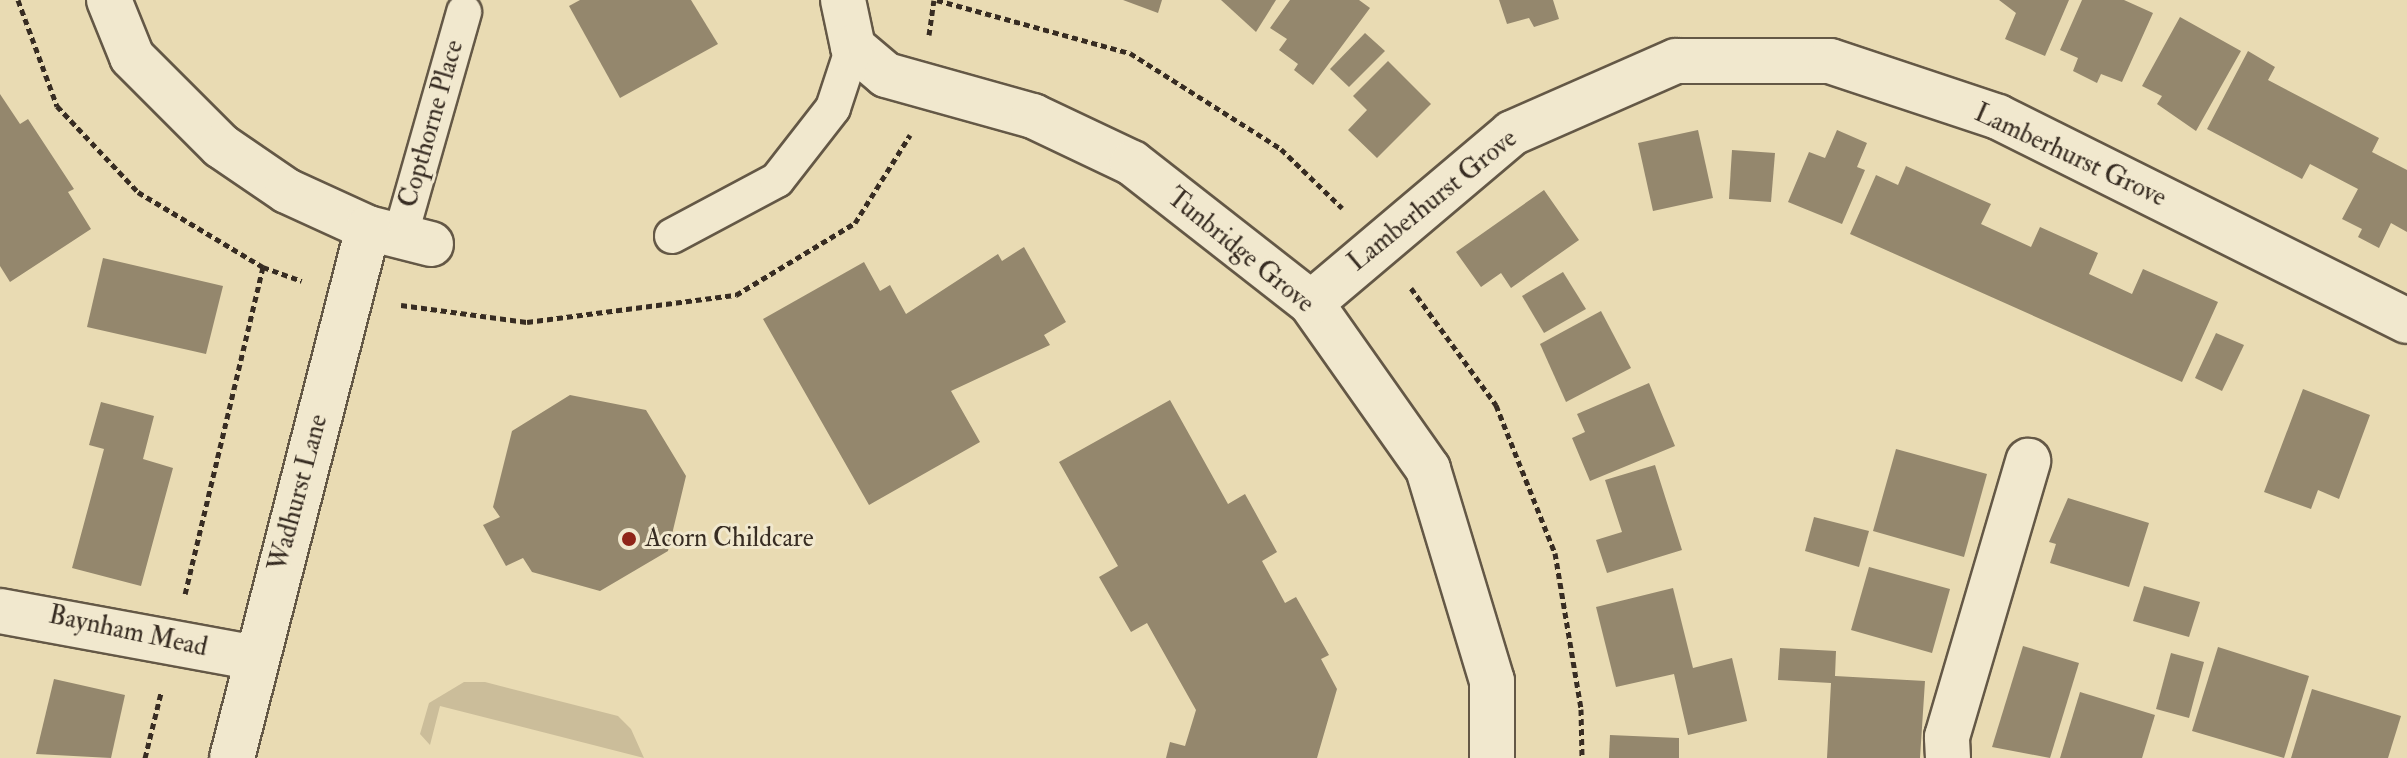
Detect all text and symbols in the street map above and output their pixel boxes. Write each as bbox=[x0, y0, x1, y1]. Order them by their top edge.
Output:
street label: Copthorne Place bbox=[393, 37, 471, 211]
street label: Lamberhurst Grove bbox=[1969, 98, 2171, 214]
street label: Lamberhurst Grove bbox=[1342, 123, 1524, 279]
street label: Tunbridge Grove bbox=[1160, 182, 1320, 320]
street label: Wadhurst Lane bbox=[263, 411, 335, 575]
place label: Acorn Childcare bbox=[645, 523, 814, 555]
marker: Acorn Childcare bbox=[620, 530, 638, 548]
street label: Baynham Mead bbox=[46, 600, 210, 664]

